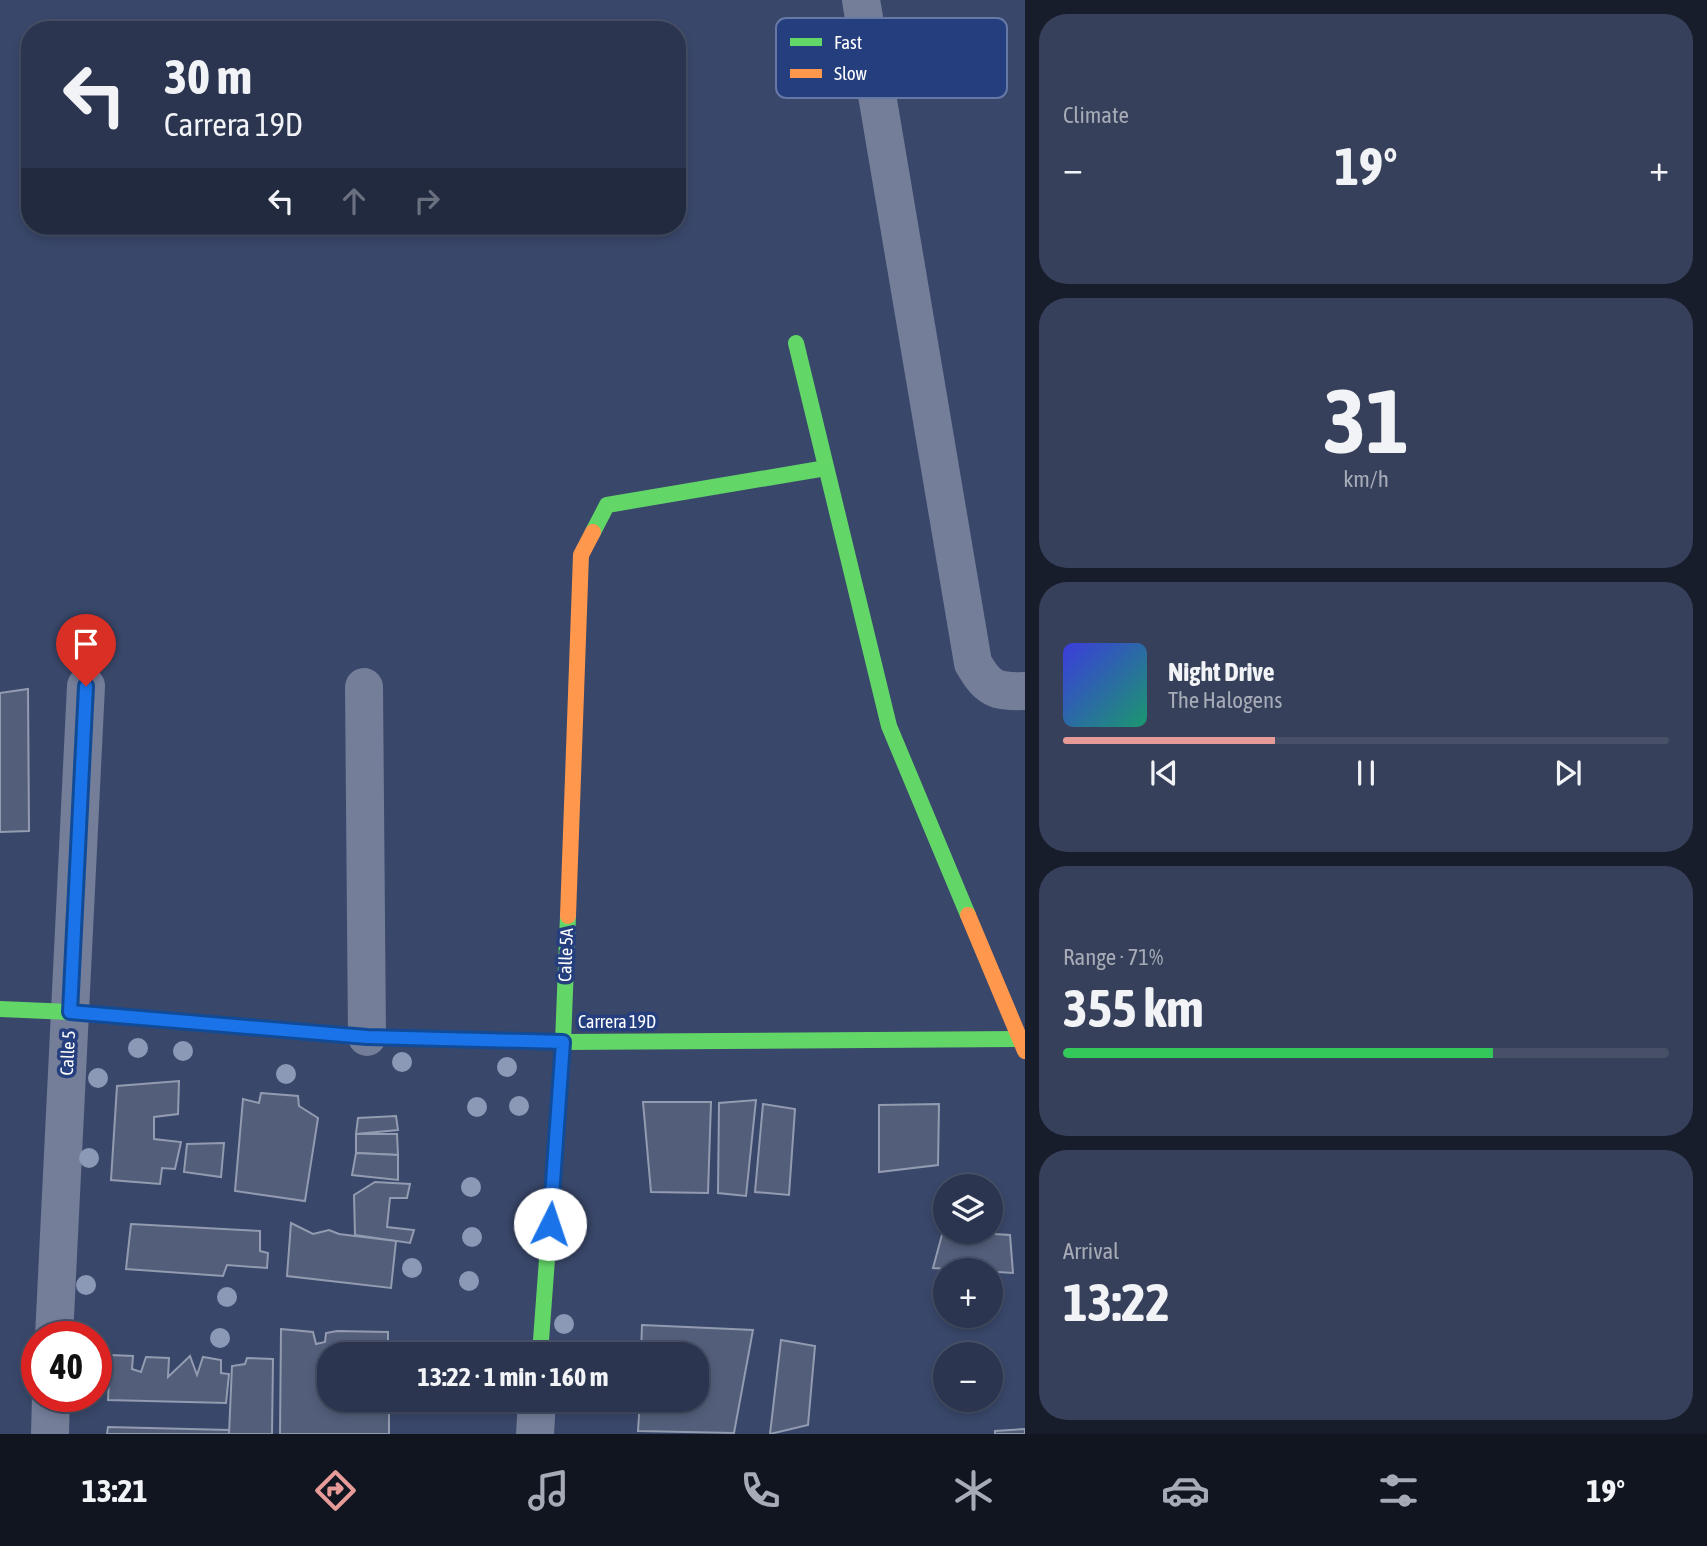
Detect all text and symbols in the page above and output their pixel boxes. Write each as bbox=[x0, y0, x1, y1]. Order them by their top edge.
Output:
legend bbox=[776, 18, 1007, 98]
text: Fast bbox=[834, 31, 862, 53]
text: 30 m bbox=[164, 48, 252, 104]
icon: left bbox=[49, 49, 140, 140]
text: Slow bbox=[834, 62, 868, 84]
text: Climate bbox=[1063, 102, 1129, 128]
text: Carrera 19D bbox=[164, 106, 303, 143]
text: 19° bbox=[1334, 136, 1398, 196]
text: − bbox=[1063, 146, 1083, 189]
text: + bbox=[1649, 146, 1669, 189]
icon: left bbox=[262, 182, 300, 220]
icon: ahead bbox=[335, 182, 373, 220]
icon: right bbox=[408, 182, 446, 220]
text: 31 bbox=[1323, 368, 1409, 472]
text: km/h bbox=[1343, 466, 1389, 492]
pin bbox=[56, 614, 116, 686]
icon: arrive bbox=[67, 625, 105, 663]
text: Night Drive bbox=[1168, 657, 1275, 687]
text: The Halogens bbox=[1168, 687, 1282, 713]
icon: previous bbox=[1145, 754, 1183, 792]
icon: pause bbox=[1347, 754, 1385, 792]
icon: next bbox=[1549, 754, 1587, 792]
street label: Calle 5A bbox=[554, 928, 577, 982]
text: Range · 71% bbox=[1063, 944, 1163, 970]
text: 355 km bbox=[1063, 978, 1204, 1038]
street label: Carrera 19D bbox=[578, 1011, 656, 1032]
street label: Calle 5 bbox=[56, 1030, 79, 1076]
map controls bbox=[933, 1174, 1003, 1412]
button: layers bbox=[933, 1174, 1003, 1244]
position arrow bbox=[513, 1187, 587, 1261]
text: Arrival bbox=[1063, 1238, 1119, 1264]
button: + bbox=[933, 1258, 1003, 1328]
text: 13:22 bbox=[1063, 1272, 1170, 1332]
speed limit sign: 40 bbox=[21, 1321, 112, 1412]
button: − bbox=[933, 1342, 1003, 1412]
text: 13:22 · 1 min · 160 m bbox=[418, 1362, 608, 1392]
icon: directions bbox=[311, 1466, 360, 1515]
icon: music bbox=[524, 1466, 573, 1515]
icon: phone bbox=[736, 1466, 785, 1515]
icon: climate bbox=[949, 1466, 998, 1515]
icon: car bbox=[1161, 1466, 1210, 1515]
icon: filters bbox=[1374, 1466, 1423, 1515]
text: 13:21 bbox=[82, 1472, 148, 1509]
text: 19° bbox=[1586, 1472, 1625, 1509]

